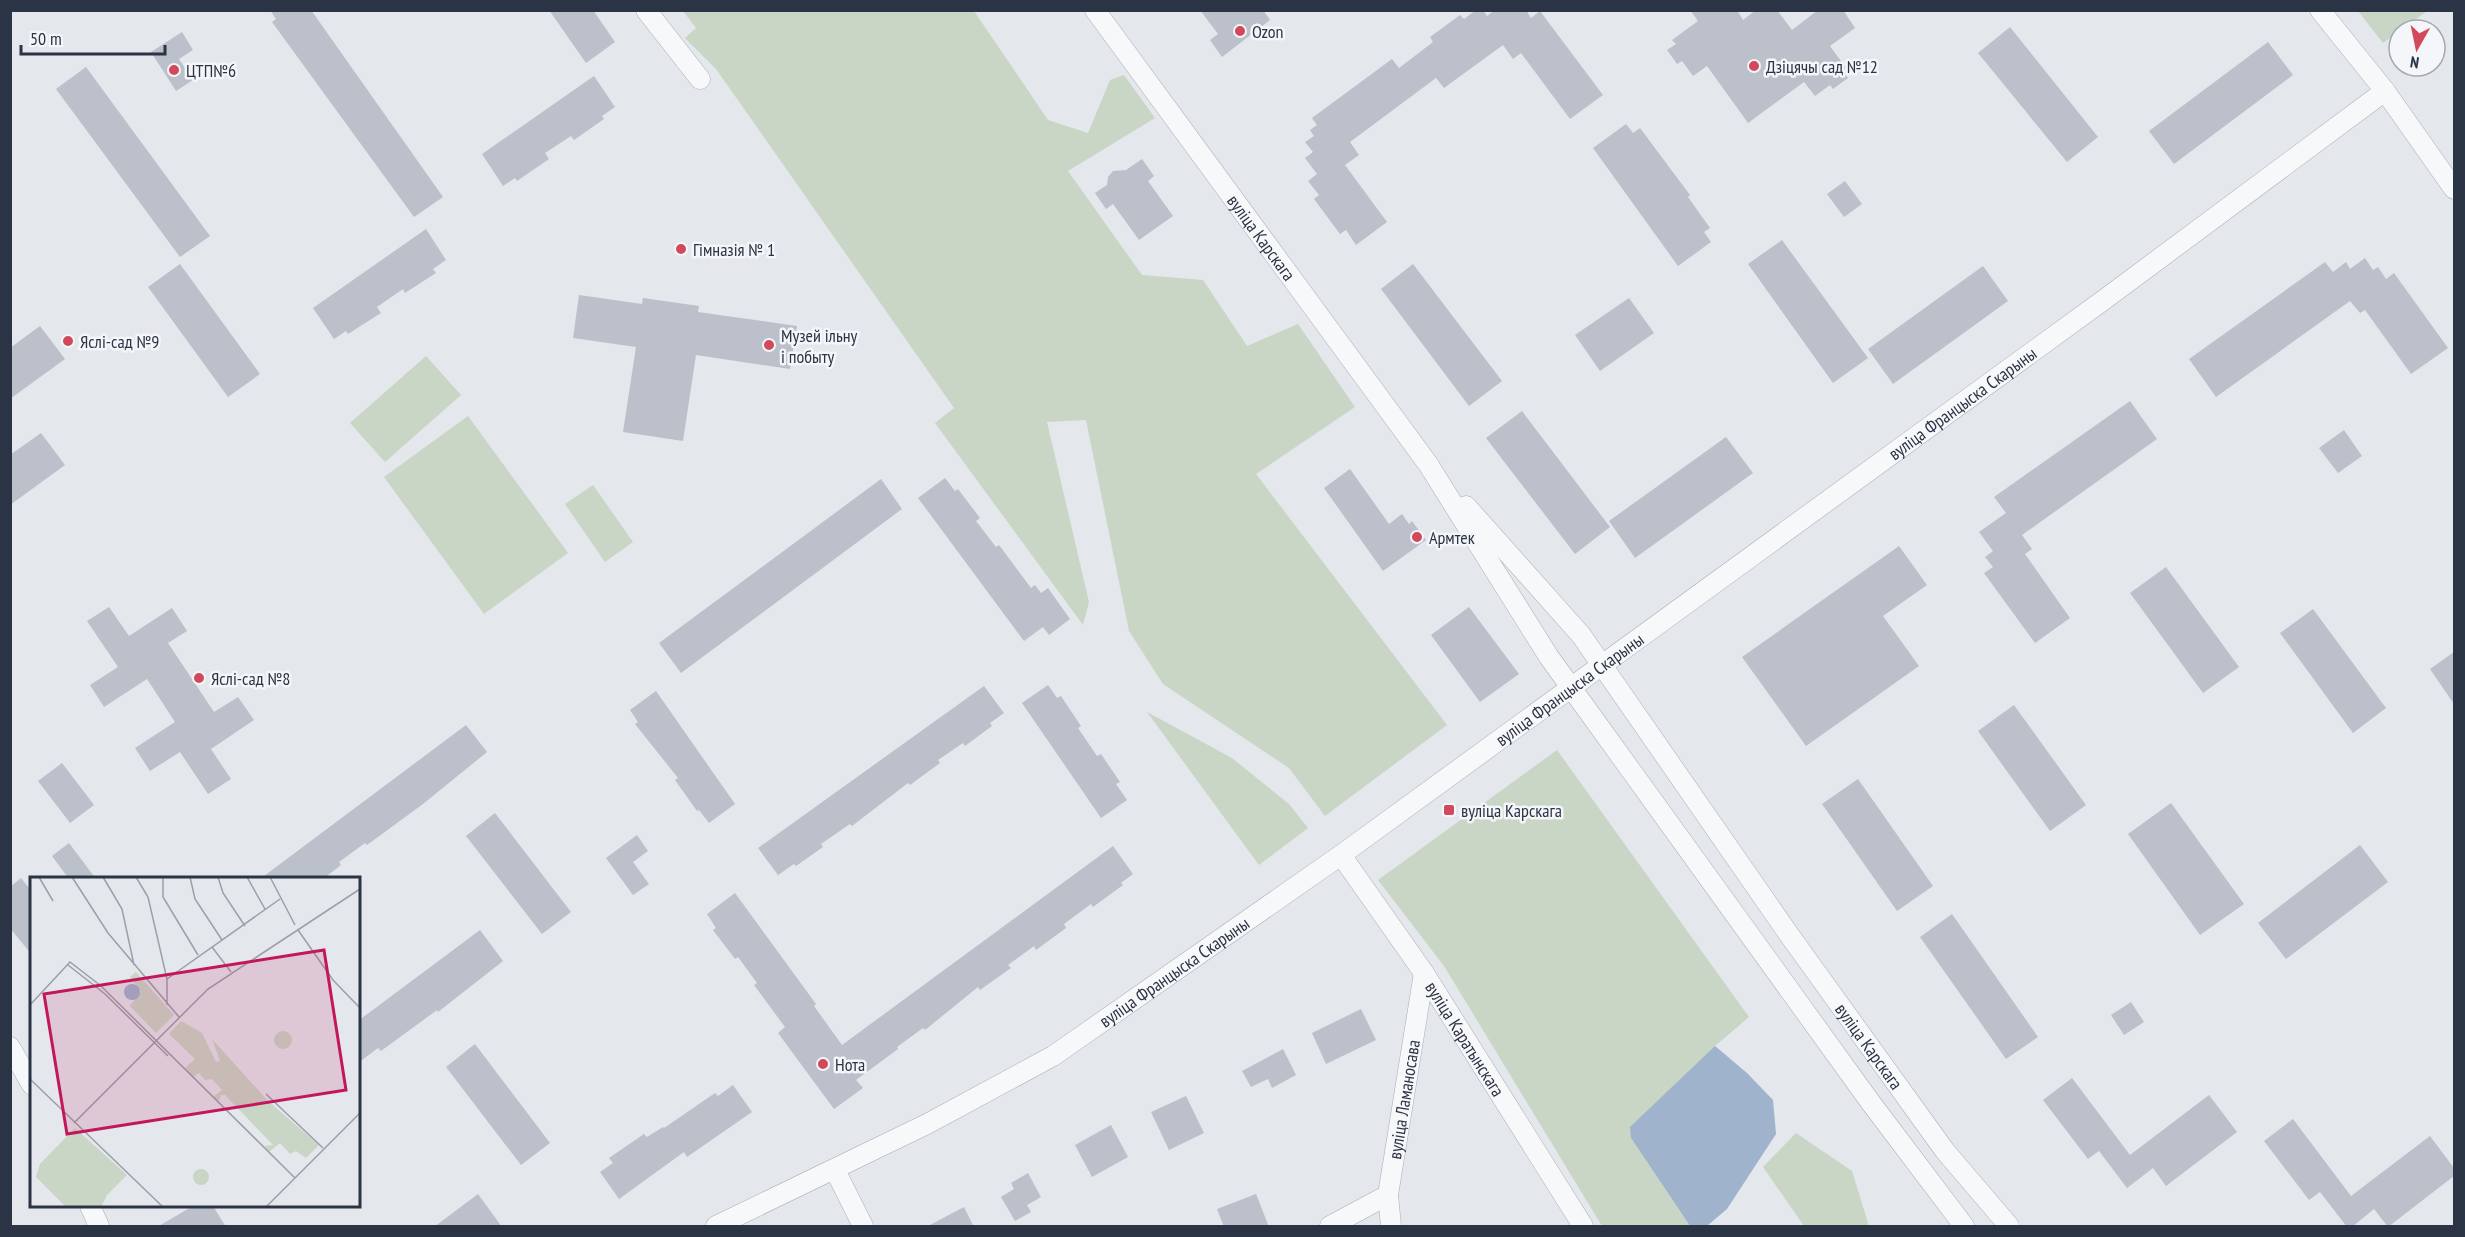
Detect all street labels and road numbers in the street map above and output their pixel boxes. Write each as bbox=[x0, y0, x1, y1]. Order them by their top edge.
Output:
street label: вуліца Карскага bbox=[1223, 190, 1301, 285]
street label: вуліца Францыска Скарыны bbox=[1884, 341, 2041, 465]
street label: вуліца Францыска Скарыны bbox=[1491, 627, 1648, 751]
street label: вуліца Францыска Скарыны bbox=[1094, 911, 1253, 1032]
street label: вуліца Каратынскага bbox=[1421, 977, 1510, 1101]
street label: вуліца Карскага bbox=[1830, 998, 1908, 1094]
street label: вуліца Ламаносава bbox=[1383, 1038, 1425, 1161]

